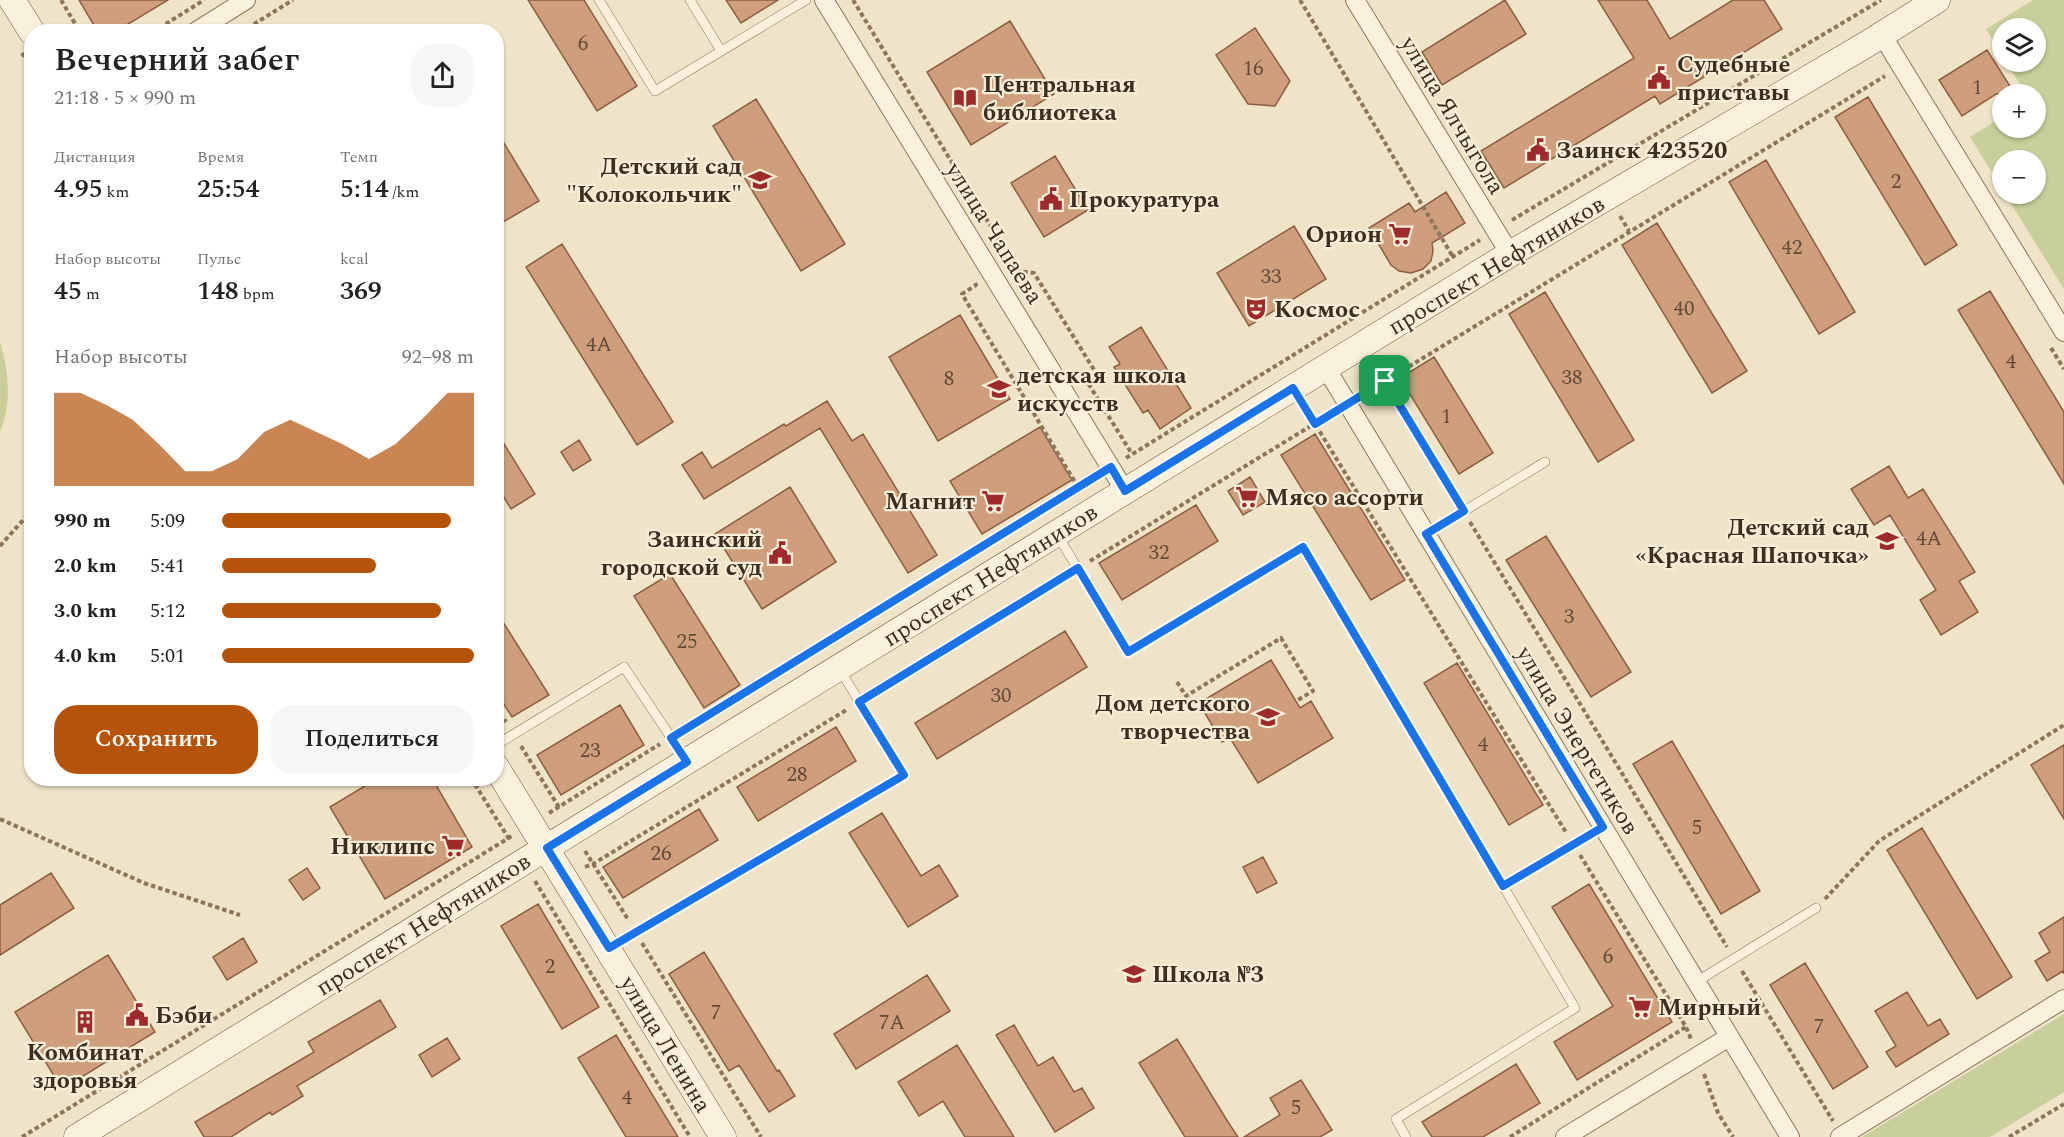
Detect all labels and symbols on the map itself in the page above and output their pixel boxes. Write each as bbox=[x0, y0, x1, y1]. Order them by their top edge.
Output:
house number: 6 bbox=[578, 28, 588, 60]
street label: улица Ялчыгола bbox=[1390, 28, 1514, 202]
place label: Судебные приставы bbox=[1677, 47, 1790, 111]
house number: 16 bbox=[1243, 53, 1264, 85]
public building icon: Судебные приставы bbox=[1646, 65, 1672, 91]
place label: Центральная библиотека bbox=[983, 67, 1136, 131]
house number: 1 bbox=[1972, 72, 1982, 104]
library icon: Центральная библиотека bbox=[952, 85, 978, 111]
place label: Заинск 423520 bbox=[1556, 133, 1727, 169]
public building icon: Заинск 423520 bbox=[1525, 137, 1551, 163]
place label: Детский сад "Колокольчик" bbox=[566, 149, 742, 213]
street label: улица Чапаева bbox=[936, 155, 1052, 312]
house number: 2 bbox=[1891, 166, 1901, 198]
school or university icon: Детский сад "Колокольчик" bbox=[747, 167, 773, 193]
place label: Прокуратура bbox=[1069, 182, 1220, 218]
public building icon: Прокуратура bbox=[1038, 186, 1064, 212]
street label: проспект Нефтяников bbox=[1381, 187, 1612, 345]
place label: Орион bbox=[1305, 217, 1382, 253]
supermarket icon: Орион bbox=[1387, 221, 1413, 247]
house number: 42 bbox=[1782, 232, 1803, 264]
house number: 33 bbox=[1261, 261, 1282, 293]
place label: Космос bbox=[1274, 292, 1360, 328]
house number: 40 bbox=[1674, 293, 1695, 325]
theatre icon: Космос bbox=[1243, 296, 1269, 322]
house number: 4А bbox=[586, 329, 612, 361]
house number: 4 bbox=[2006, 346, 2017, 378]
pin bbox=[1359, 355, 1410, 406]
place label: детская школа искусств bbox=[1017, 358, 1187, 422]
house number: 38 bbox=[1562, 362, 1583, 394]
house number: 8 bbox=[944, 363, 954, 395]
school or university icon: детская школа искусств bbox=[986, 376, 1012, 402]
house number: 1 bbox=[1441, 401, 1451, 433]
place label: Мясо ассорти bbox=[1265, 480, 1424, 516]
place label: Магнит bbox=[885, 484, 975, 520]
supermarket icon: Мясо ассорти bbox=[1234, 484, 1260, 510]
supermarket icon: Магнит bbox=[980, 488, 1006, 514]
street label: проспект Нефтяников bbox=[876, 495, 1105, 657]
place label: Детский сад «Красная Шапочка» bbox=[1635, 510, 1869, 574]
place label: Заинский городской суд bbox=[601, 522, 762, 586]
house number: 4А bbox=[1916, 523, 1942, 555]
school or university icon: Детский сад «Красная Шапочка» bbox=[1874, 528, 1900, 554]
house number: 32 bbox=[1149, 537, 1170, 569]
public building icon: Заинский городской суд bbox=[767, 540, 793, 566]
house number: 3 bbox=[1564, 601, 1575, 633]
house number: 25 bbox=[677, 626, 698, 658]
street label: улица Энергетиков bbox=[1506, 638, 1648, 842]
house number: 30 bbox=[991, 680, 1012, 712]
place label: Дом детского творчества bbox=[1095, 686, 1251, 750]
school or university icon: Дом детского творчества bbox=[1255, 704, 1281, 730]
house number: 4 bbox=[1478, 729, 1489, 761]
house number: 23 bbox=[580, 735, 601, 767]
house number: 28 bbox=[787, 759, 808, 791]
house number: 5 bbox=[1692, 812, 1702, 844]
place label: Никлипс bbox=[330, 829, 435, 865]
supermarket icon: Никлипс bbox=[440, 833, 466, 859]
house number: 26 bbox=[651, 838, 672, 870]
street label: проспект Нефтяников bbox=[309, 844, 538, 1006]
house number: 6 bbox=[1603, 941, 1613, 973]
house number: 2 bbox=[545, 951, 555, 983]
place label: Школа №3 bbox=[1152, 957, 1264, 993]
school or university icon: Школа №3 bbox=[1121, 961, 1147, 987]
street label: улица Ленина bbox=[609, 968, 720, 1120]
place label: Мирный bbox=[1658, 990, 1761, 1026]
supermarket icon: Мирный bbox=[1627, 994, 1653, 1020]
house number: 7 bbox=[711, 997, 721, 1029]
place label: Бэби bbox=[155, 998, 213, 1034]
public building icon: Бэби bbox=[124, 1002, 150, 1028]
house number: 7А bbox=[879, 1007, 905, 1039]
building icon: Комбинат здоровья bbox=[72, 1009, 98, 1035]
house number: 7 bbox=[1814, 1011, 1824, 1043]
place label: Комбинат здоровья bbox=[27, 1035, 143, 1099]
house number: 4 bbox=[622, 1082, 633, 1114]
house number: 5 bbox=[1291, 1092, 1301, 1124]

